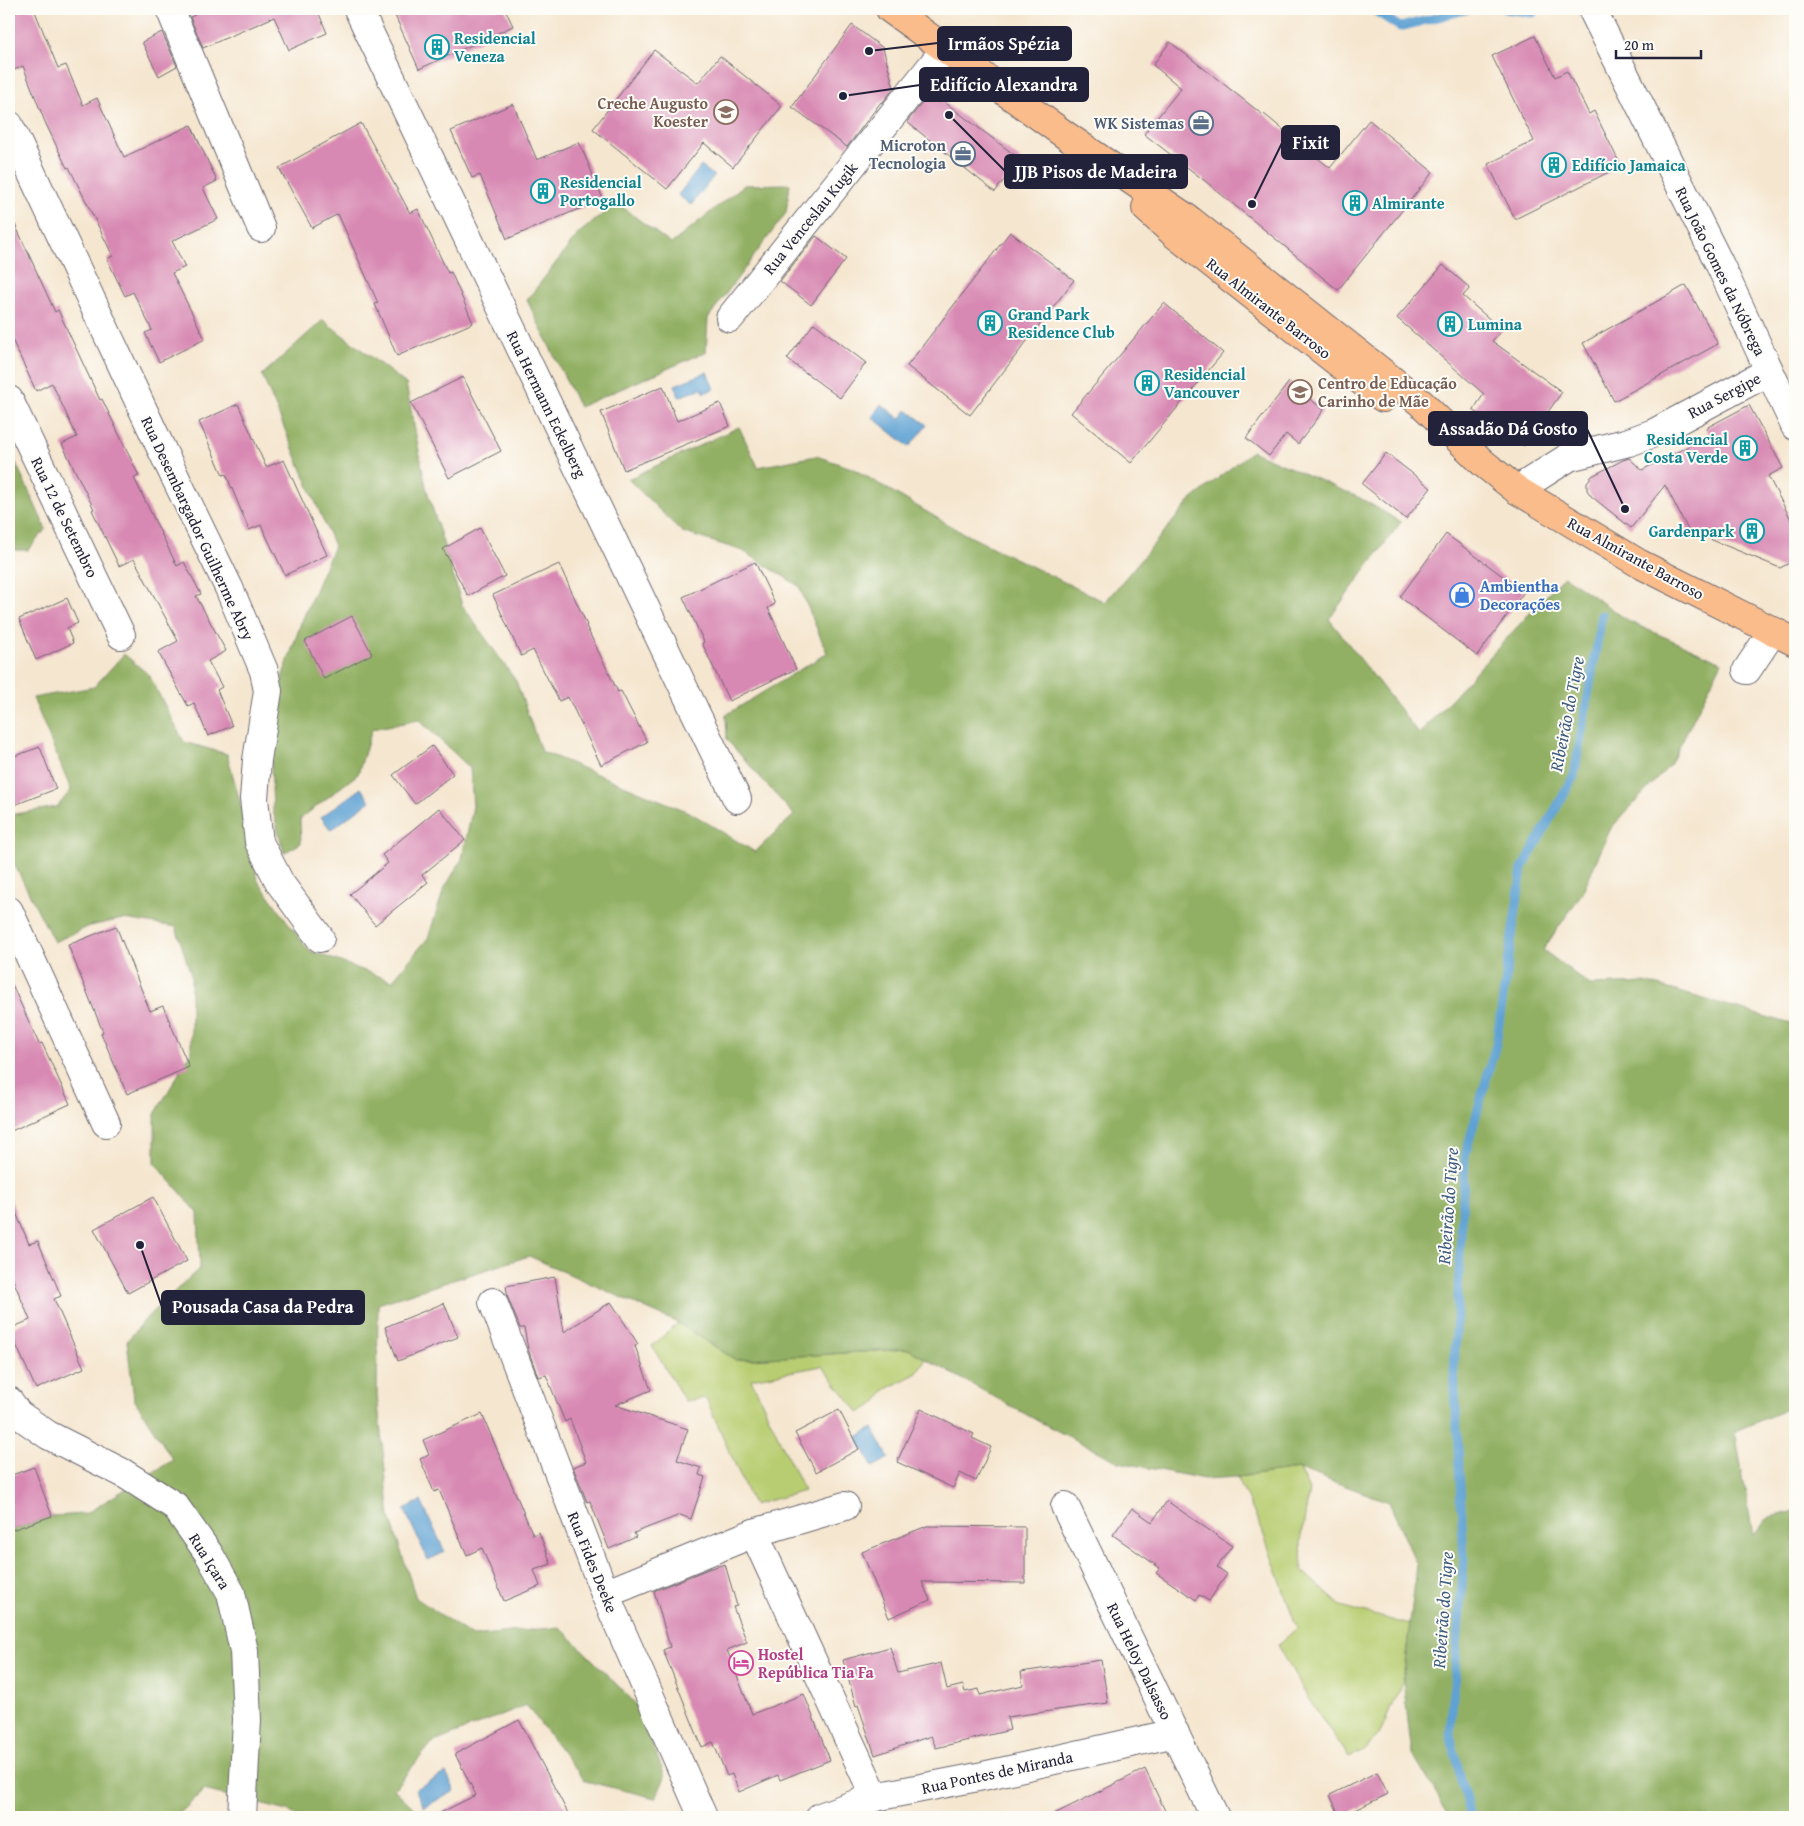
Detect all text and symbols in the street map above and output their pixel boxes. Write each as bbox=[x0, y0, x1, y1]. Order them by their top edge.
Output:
place label: Residencial Veneza bbox=[454, 26, 536, 68]
callout: Irmãos Spézia bbox=[938, 27, 1071, 60]
scale bar bbox=[1616, 28, 1702, 60]
text: Irmãos Spézia bbox=[948, 30, 1061, 57]
building icon: Residencial Veneza bbox=[424, 34, 450, 60]
text: 20 m bbox=[1624, 34, 1655, 55]
callout: Edifício Alexandra bbox=[920, 68, 1088, 101]
text: Edifício Alexandra bbox=[930, 71, 1079, 98]
place label: Creche Augusto Koester bbox=[598, 91, 709, 133]
school or university icon: Creche Augusto Koester bbox=[713, 99, 739, 125]
office icon: WK Sistemas bbox=[1188, 110, 1214, 136]
place label: WK Sistemas bbox=[1094, 111, 1184, 135]
callout: Fixit bbox=[1282, 126, 1339, 159]
text: Fixit bbox=[1293, 129, 1330, 156]
place label: Microton Tecnologia bbox=[869, 133, 947, 175]
office icon: Microton Tecnologia bbox=[950, 141, 976, 167]
building icon: Edifício Jamaica bbox=[1541, 152, 1567, 178]
place label: Edifício Jamaica bbox=[1572, 153, 1687, 177]
callout: JJB Pisos de Madeira bbox=[1005, 155, 1187, 188]
street label: Rua Venceslau Kugik bbox=[757, 156, 864, 280]
text: JJB Pisos de Madeira bbox=[1012, 158, 1178, 185]
place label: Residencial Portogallo bbox=[560, 170, 642, 212]
building icon: Residencial Portogallo bbox=[530, 178, 556, 204]
street label: Rua João Gomes da Nóbrega bbox=[1670, 182, 1773, 360]
building icon: Almirante bbox=[1342, 190, 1368, 216]
place label: Almirante bbox=[1372, 191, 1445, 215]
street label: Rua Almirante Barroso bbox=[1201, 252, 1337, 364]
place label: Grand Park Residence Club bbox=[1008, 302, 1115, 344]
building icon: Grand Park Residence Club bbox=[977, 310, 1003, 336]
building icon: Lumina bbox=[1437, 311, 1463, 337]
place label: Lumina bbox=[1468, 312, 1523, 336]
street label: Rua Hermann Eckelberg bbox=[501, 326, 593, 482]
place label: Residencial Vancouver bbox=[1164, 362, 1246, 404]
street label: Rua Sergipe bbox=[1683, 366, 1765, 424]
building icon: Residencial Vancouver bbox=[1134, 370, 1160, 396]
place label: Centro de Educação Carinho de Mãe bbox=[1318, 371, 1457, 413]
school or university icon: Centro de Educação Carinho de Mãe bbox=[1287, 379, 1313, 405]
street label: Rua Desembargador Guilherme Abry bbox=[135, 412, 261, 644]
callout: Assadão Dá Gosto bbox=[1429, 412, 1587, 445]
text: Assadão Dá Gosto bbox=[1439, 415, 1578, 442]
place label: Residencial Costa Verde bbox=[1644, 427, 1728, 469]
building icon: Residencial Costa Verde bbox=[1732, 435, 1758, 461]
street label: Rua 12 de Setembro bbox=[25, 453, 105, 581]
street label: Rua Almirante Barroso bbox=[1563, 511, 1709, 605]
building icon: Gardenpark bbox=[1739, 518, 1765, 544]
place label: Gardenpark bbox=[1649, 519, 1735, 543]
place label: Ambientha Decorações bbox=[1480, 574, 1560, 616]
shop icon: Ambientha Decorações bbox=[1449, 582, 1475, 608]
water label: Ribeirão do Tigre bbox=[1542, 654, 1591, 775]
water label: Ribeirão do Tigre bbox=[1430, 1147, 1465, 1266]
callout: Pousada Casa da Pedra bbox=[162, 1291, 364, 1324]
text: Pousada Casa da Pedra bbox=[172, 1293, 355, 1320]
street label: Rua Fides Deeke bbox=[562, 1508, 624, 1616]
street label: Rua Içara bbox=[183, 1528, 237, 1594]
water label: Ribeirão do Tigre bbox=[1425, 1551, 1460, 1670]
street label: Rua Heloy Dalsasso bbox=[1101, 1598, 1179, 1724]
place label: Hostel República Tia Fa bbox=[758, 1642, 875, 1684]
hotel icon: Hostel República Tia Fa bbox=[728, 1650, 754, 1676]
street label: Rua Pontes de Miranda bbox=[919, 1744, 1075, 1800]

